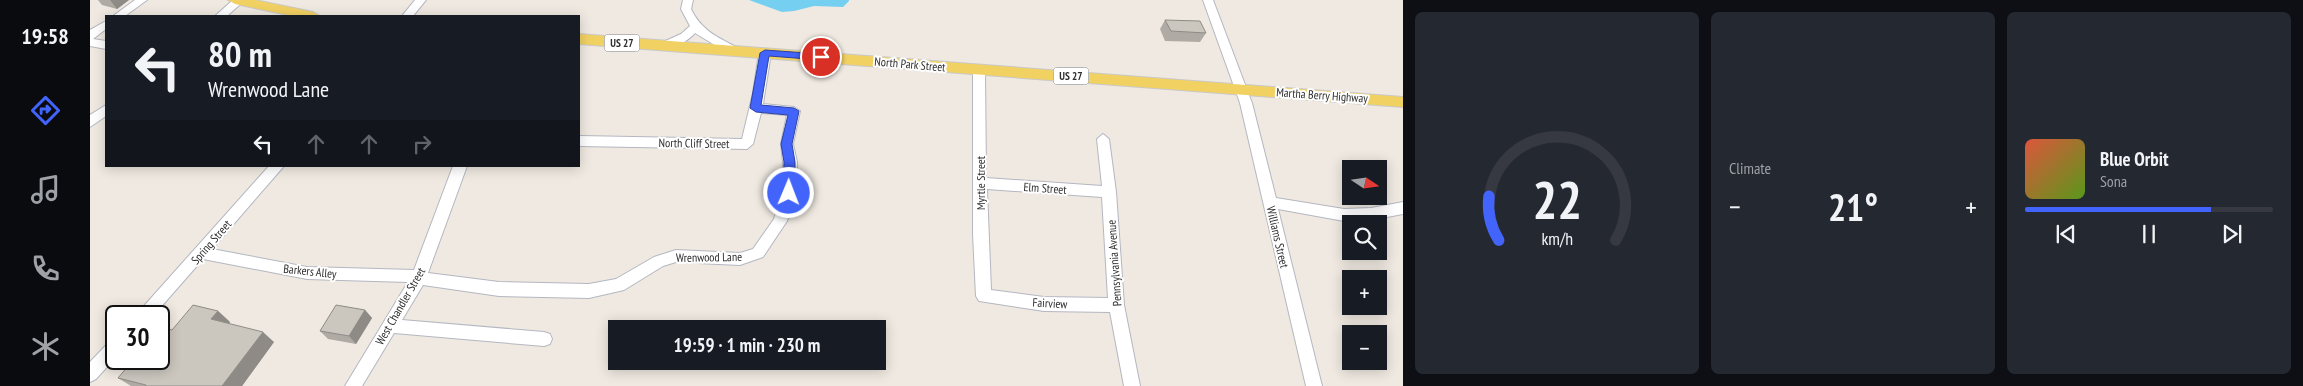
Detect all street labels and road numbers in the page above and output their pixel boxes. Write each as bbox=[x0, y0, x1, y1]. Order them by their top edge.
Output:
road number: US 27 bbox=[604, 34, 640, 52]
street label: North Park Street bbox=[874, 53, 947, 75]
road number: US 27 bbox=[1054, 68, 1088, 84]
street label: Martha Berry Highway bbox=[1276, 84, 1369, 106]
street label: North Cliff Street bbox=[658, 135, 730, 151]
street label: Myrtle Street bbox=[973, 155, 988, 210]
street label: Elm Street bbox=[1023, 179, 1068, 197]
street label: Williams Street bbox=[1264, 205, 1293, 270]
street label: Spring Street bbox=[188, 216, 235, 267]
street label: Pennsylvania Avenue bbox=[1103, 219, 1125, 307]
street label: Wrenwood Lane bbox=[676, 249, 742, 265]
street label: Barkers Alley bbox=[283, 261, 338, 281]
street label: West Chandler Street bbox=[372, 264, 429, 347]
street label: Fairview bbox=[1032, 295, 1069, 311]

